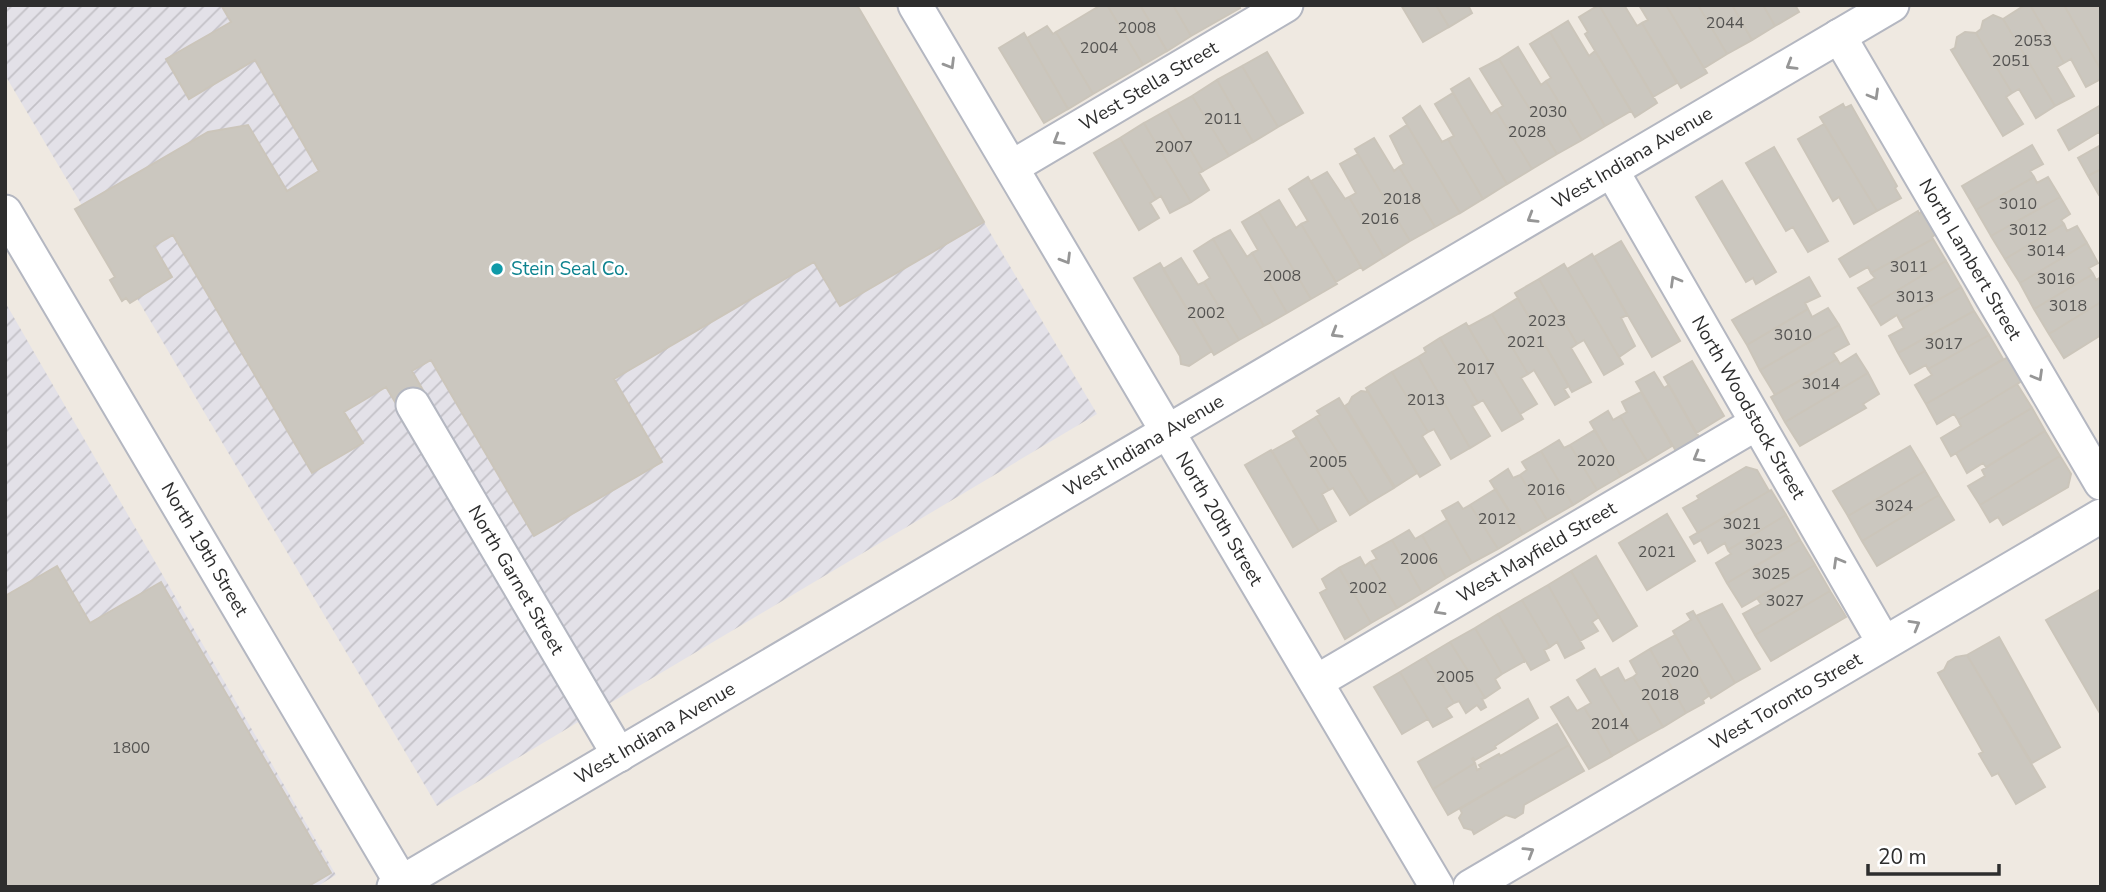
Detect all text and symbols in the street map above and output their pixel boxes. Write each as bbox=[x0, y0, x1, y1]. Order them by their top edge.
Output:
house number: 2044 bbox=[1706, 12, 1745, 34]
house number: 2008 bbox=[1118, 17, 1156, 39]
house number: 2053 bbox=[2014, 30, 2052, 52]
street label: West Stella Street bbox=[1075, 35, 1223, 137]
house number: 2004 bbox=[1080, 37, 1119, 59]
house number: 2051 bbox=[1992, 50, 2030, 72]
one-way arrow bbox=[942, 56, 955, 69]
one-way arrow bbox=[1785, 57, 1798, 70]
one-way arrow bbox=[1866, 88, 1879, 100]
street label: West Indiana Avenue bbox=[1547, 100, 1717, 215]
house number: 2030 bbox=[1529, 101, 1567, 123]
house number: 2011 bbox=[1204, 108, 1242, 130]
house number: 2028 bbox=[1508, 121, 1546, 143]
one-way arrow bbox=[1053, 131, 1066, 144]
house number: 2007 bbox=[1155, 136, 1193, 158]
street label: North Lambert Street bbox=[1913, 174, 2028, 345]
house number: 2018 bbox=[1383, 188, 1421, 210]
house number: 3010 bbox=[1999, 193, 2037, 215]
house number: 2016 bbox=[1361, 208, 1399, 230]
one-way arrow bbox=[1526, 210, 1539, 223]
house number: 3012 bbox=[2009, 219, 2047, 241]
house number: 3014 bbox=[2027, 240, 2066, 262]
one-way arrow bbox=[1058, 252, 1071, 265]
place label: Stein Seal Co. bbox=[511, 256, 628, 282]
house number: 3011 bbox=[1890, 256, 1928, 278]
marker: Stein Seal Co. bbox=[489, 261, 505, 277]
house number: 2008 bbox=[1263, 265, 1301, 287]
house number: 3016 bbox=[2037, 268, 2075, 290]
one-way arrow bbox=[1670, 275, 1683, 288]
house number: 3013 bbox=[1896, 286, 1934, 308]
house number: 3018 bbox=[2049, 295, 2087, 317]
house number: 2002 bbox=[1187, 302, 1225, 324]
house number: 2023 bbox=[1528, 310, 1566, 332]
street label: North Woodstock Street bbox=[1685, 311, 1812, 504]
house number: 3010 bbox=[1774, 324, 1812, 346]
one-way arrow bbox=[1330, 325, 1343, 338]
house number: 2021 bbox=[1507, 331, 1545, 353]
house number: 3017 bbox=[1925, 333, 1963, 355]
house number: 2017 bbox=[1457, 358, 1495, 380]
one-way arrow bbox=[2030, 368, 2043, 381]
house number: 3014 bbox=[1802, 373, 1841, 395]
street label: West Indiana Avenue bbox=[1059, 388, 1229, 503]
house number: 2013 bbox=[1407, 389, 1445, 411]
street label: North 20th Street bbox=[1169, 447, 1269, 591]
one-way arrow bbox=[1693, 449, 1705, 462]
house number: 2020 bbox=[1577, 450, 1615, 472]
house number: 2005 bbox=[1309, 451, 1347, 473]
street label: North 19th Street bbox=[155, 478, 254, 621]
house number: 2016 bbox=[1527, 479, 1565, 501]
street label: West Mayfield Street bbox=[1452, 495, 1622, 609]
house number: 3024 bbox=[1875, 495, 1914, 517]
street label: North Garnet Street bbox=[462, 500, 570, 660]
house number: 2012 bbox=[1478, 508, 1516, 530]
house number: 3021 bbox=[1723, 513, 1761, 535]
house number: 3023 bbox=[1745, 534, 1783, 556]
house number: 2021 bbox=[1638, 541, 1676, 563]
house number: 2006 bbox=[1400, 548, 1438, 570]
one-way arrow bbox=[1833, 557, 1846, 570]
house number: 3025 bbox=[1752, 563, 1790, 585]
house number: 2002 bbox=[1349, 577, 1387, 599]
house number: 3027 bbox=[1766, 590, 1804, 612]
one-way arrow bbox=[1433, 602, 1446, 615]
one-way arrow bbox=[1907, 620, 1920, 633]
street label: West Toronto Street bbox=[1704, 646, 1867, 757]
house number: 2020 bbox=[1661, 661, 1699, 683]
house number: 2005 bbox=[1436, 666, 1474, 688]
street label: West Indiana Avenue bbox=[570, 676, 740, 791]
house number: 2018 bbox=[1641, 684, 1679, 706]
house number: 2014 bbox=[1591, 713, 1630, 735]
house number: 1800 bbox=[112, 737, 150, 759]
scale bar bbox=[1868, 832, 1999, 876]
text: 20 m bbox=[1878, 843, 1927, 871]
one-way arrow bbox=[1522, 847, 1534, 860]

